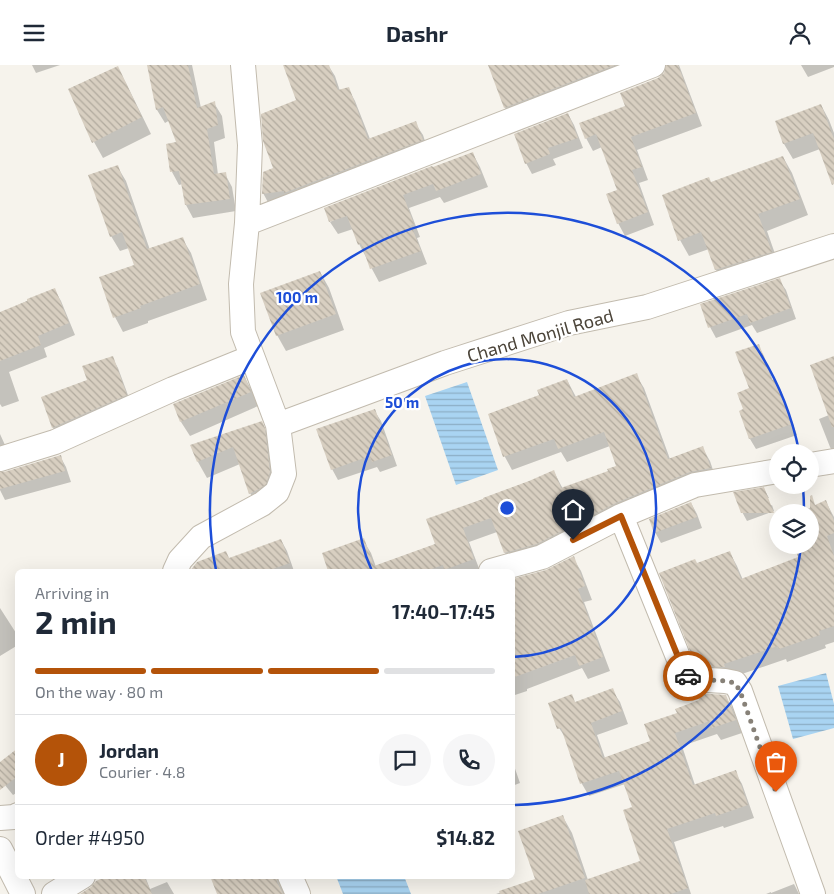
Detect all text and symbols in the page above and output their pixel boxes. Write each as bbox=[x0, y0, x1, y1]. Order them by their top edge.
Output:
icon: menu bbox=[20, 19, 48, 47]
icon: person bbox=[786, 19, 814, 47]
text: Dashr bbox=[386, 20, 448, 46]
text: 100 m bbox=[276, 288, 318, 306]
street label: Chand Monjil Road bbox=[464, 304, 616, 366]
text: 50 m bbox=[385, 393, 419, 411]
map controls bbox=[769, 444, 819, 554]
button: locate bbox=[769, 444, 819, 494]
pin bbox=[552, 489, 594, 540]
icon: home bbox=[559, 496, 587, 524]
centre of rings bbox=[498, 499, 516, 517]
button: layers bbox=[769, 504, 819, 554]
text: Arriving in bbox=[35, 583, 109, 602]
text: 17:40–17:45 bbox=[392, 600, 495, 623]
text: 2 min bbox=[35, 602, 117, 640]
courier bbox=[663, 651, 713, 701]
icon: car bbox=[674, 662, 702, 690]
text: On the way · 80 m bbox=[35, 682, 163, 701]
button: chat bbox=[379, 734, 431, 786]
button: phone bbox=[443, 734, 495, 786]
text: Jordan bbox=[99, 739, 159, 762]
pin bbox=[755, 741, 797, 792]
text: J bbox=[57, 748, 65, 771]
icon: bag bbox=[762, 748, 790, 776]
text: Courier · 4.8 bbox=[99, 762, 186, 781]
text: Order #4950 bbox=[35, 826, 145, 849]
text: $14.82 bbox=[436, 826, 495, 849]

